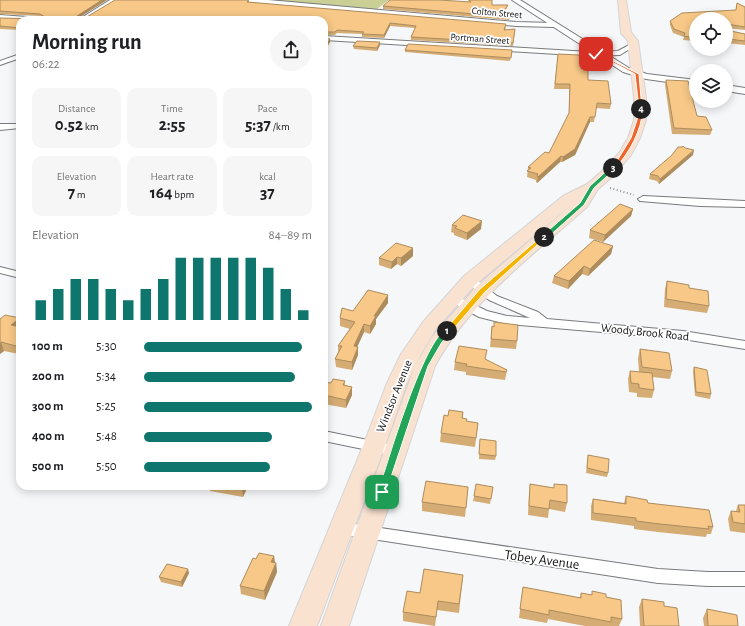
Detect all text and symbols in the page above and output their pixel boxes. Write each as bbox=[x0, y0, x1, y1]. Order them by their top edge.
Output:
street label: Colton Street bbox=[471, 6, 523, 20]
map controls bbox=[689, 12, 733, 108]
button: locate bbox=[689, 12, 733, 56]
button: share bbox=[270, 29, 312, 71]
text: Morning run bbox=[32, 31, 142, 53]
street label: Portman Street bbox=[450, 32, 510, 46]
pin bbox=[579, 37, 613, 71]
icon: check bbox=[585, 43, 607, 65]
text: 06:22 bbox=[32, 58, 60, 71]
button: layers bbox=[689, 64, 733, 108]
pin: 4 bbox=[631, 99, 651, 119]
text: Distance bbox=[58, 103, 95, 114]
text: Time bbox=[161, 103, 183, 114]
text: Pace bbox=[257, 103, 277, 114]
text: 4 bbox=[638, 103, 644, 114]
text: 0.52 bbox=[55, 116, 83, 133]
text: 2:55 bbox=[159, 116, 185, 133]
text: 5:37 bbox=[245, 116, 271, 133]
text: km bbox=[83, 121, 99, 132]
text: /km bbox=[271, 121, 290, 132]
pin: 3 bbox=[603, 158, 623, 178]
text: 3 bbox=[611, 162, 615, 173]
text: Elevation bbox=[57, 171, 97, 182]
text: Heart rate bbox=[150, 171, 194, 182]
text: kcal bbox=[259, 171, 276, 182]
text: 7 bbox=[68, 184, 75, 201]
text: 164 bbox=[150, 184, 173, 201]
text: 37 bbox=[260, 184, 275, 201]
text: m bbox=[75, 189, 86, 200]
text: bpm bbox=[173, 189, 194, 200]
pin: 2 bbox=[534, 227, 554, 247]
text: Elevation bbox=[32, 229, 79, 242]
text: 84–89 m bbox=[269, 229, 312, 242]
text: 2 bbox=[541, 231, 547, 242]
pin: 1 bbox=[437, 321, 457, 341]
street label: Woody Brook Road bbox=[600, 321, 690, 344]
text: 1 bbox=[445, 325, 449, 336]
text: 100 m bbox=[32, 340, 63, 353]
text: 5:30 bbox=[96, 340, 117, 353]
street label: Windsor Avenue bbox=[374, 358, 414, 434]
text: 200 m bbox=[32, 370, 64, 383]
text: 5:34 bbox=[96, 370, 116, 383]
text: 300 m bbox=[32, 400, 64, 413]
text: 5:25 bbox=[96, 400, 116, 413]
text: 400 m bbox=[32, 430, 65, 443]
text: 5:48 bbox=[96, 430, 117, 443]
text: 500 m bbox=[32, 460, 64, 473]
text: 5:50 bbox=[96, 460, 117, 473]
pin bbox=[365, 475, 399, 509]
icon: arrive bbox=[371, 481, 393, 503]
street label: Tobey Avenue bbox=[503, 548, 580, 572]

